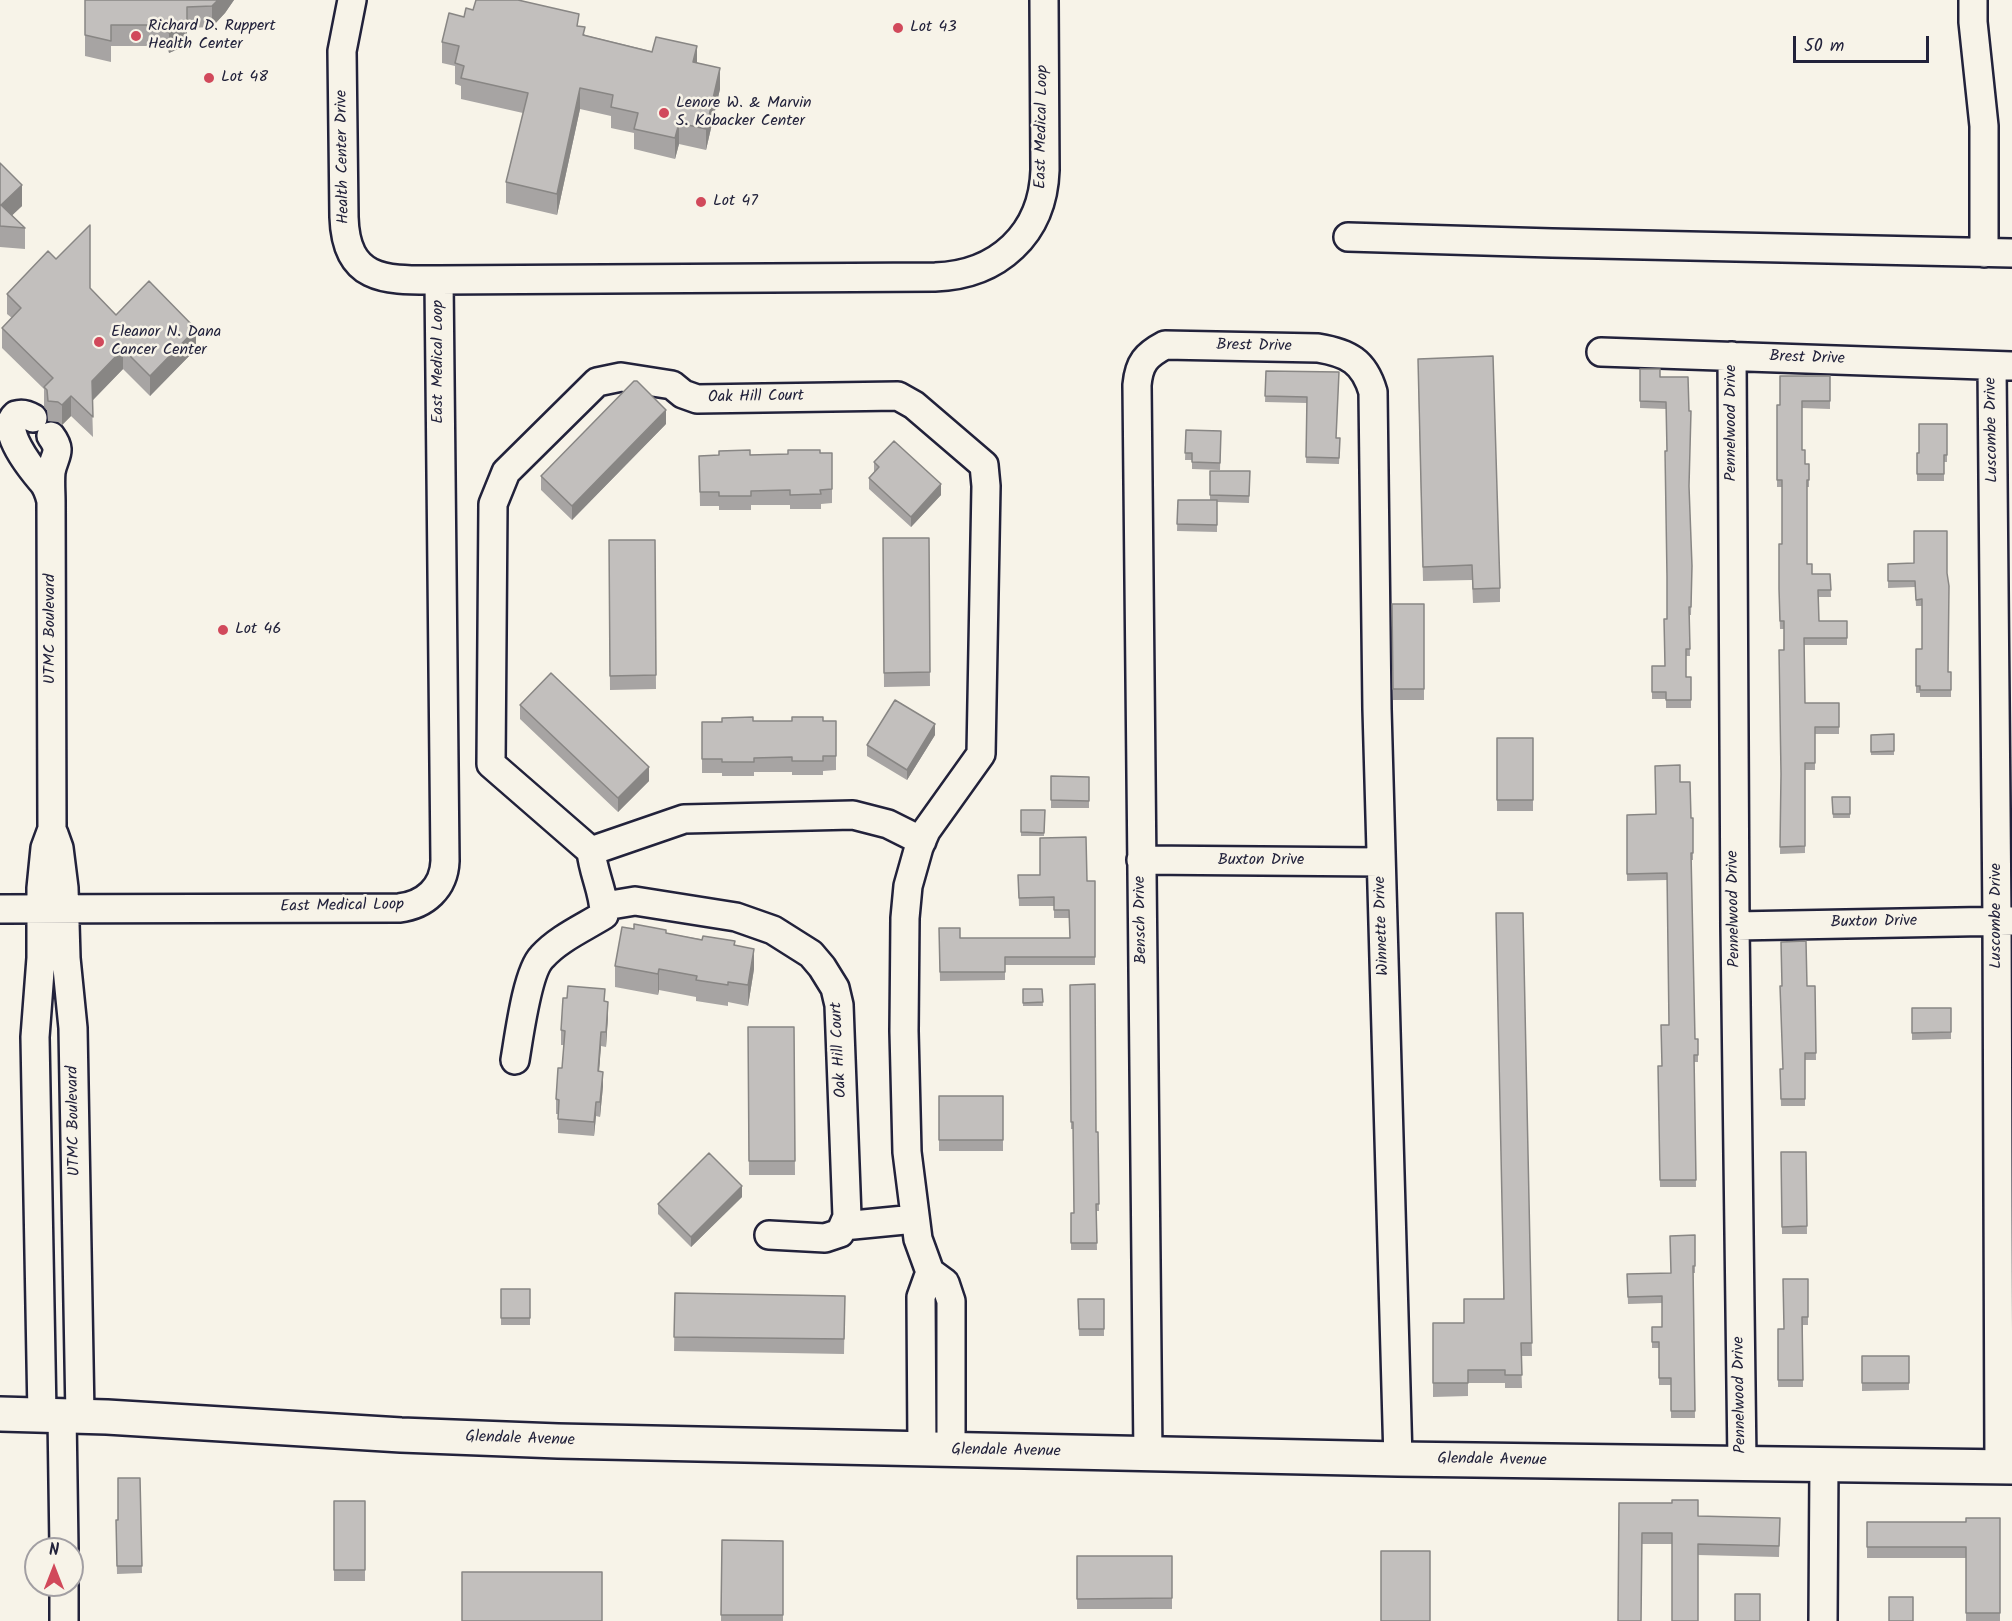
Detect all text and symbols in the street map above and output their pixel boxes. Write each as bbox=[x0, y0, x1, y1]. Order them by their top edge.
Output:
place label: Richard D. Ruppert Health Center bbox=[148, 17, 276, 55]
place label: Lot 43 bbox=[910, 18, 957, 38]
marker: Lot 43 bbox=[891, 21, 905, 35]
scale bar bbox=[1796, 24, 1932, 62]
marker: Richard D. Ruppert Health Center bbox=[129, 29, 143, 43]
text: 50 m bbox=[1804, 32, 1844, 61]
street label: East Medical Loop bbox=[1032, 65, 1054, 189]
place label: Lot 48 bbox=[221, 68, 268, 88]
marker: Lot 48 bbox=[202, 71, 216, 85]
street label: Health Center Drive bbox=[333, 90, 355, 224]
place label: Lenore W. & Marvin S. Kobacker Center bbox=[676, 94, 812, 132]
marker: Lenore W. & Marvin S. Kobacker Center bbox=[657, 106, 671, 120]
place label: Lot 47 bbox=[713, 192, 758, 212]
marker: Lot 47 bbox=[694, 195, 708, 209]
street label: East Medical Loop bbox=[429, 300, 449, 424]
place label: Eleanor N. Dana Cancer Center bbox=[111, 323, 221, 361]
marker: Eleanor N. Dana Cancer Center bbox=[92, 335, 106, 349]
street label: Brest Drive bbox=[1216, 337, 1292, 357]
street label: Brest Drive bbox=[1769, 348, 1845, 370]
street label: Pennelwood Drive bbox=[1722, 364, 1742, 482]
street label: Luscombe Drive bbox=[1982, 377, 2004, 483]
street label: Oak Hill Court bbox=[708, 388, 804, 408]
street label: UTMC Boulevard bbox=[41, 574, 61, 684]
place label: Lot 46 bbox=[235, 620, 281, 640]
marker: Lot 46 bbox=[216, 623, 230, 637]
street label: Pennelwood Drive bbox=[1724, 850, 1746, 968]
street label: Buxton Drive bbox=[1218, 851, 1304, 871]
street label: Luscombe Drive bbox=[1987, 863, 2007, 969]
street label: Bensch Drive bbox=[1132, 876, 1152, 964]
street label: Winnette Drive bbox=[1372, 876, 1394, 976]
street label: East Medical Loop bbox=[280, 896, 404, 918]
street label: Buxton Drive bbox=[1831, 913, 1917, 933]
street label: Oak Hill Court bbox=[828, 1002, 852, 1098]
street label: UTMC Boulevard bbox=[64, 1066, 86, 1176]
street label: Pennelwood Drive bbox=[1730, 1336, 1752, 1454]
street label: Glendale Avenue bbox=[465, 1428, 575, 1452]
street label: Glendale Avenue bbox=[951, 1441, 1061, 1463]
street label: Glendale Avenue bbox=[1437, 1450, 1547, 1472]
north arrow bbox=[24, 1537, 84, 1597]
text: N bbox=[49, 1538, 59, 1563]

